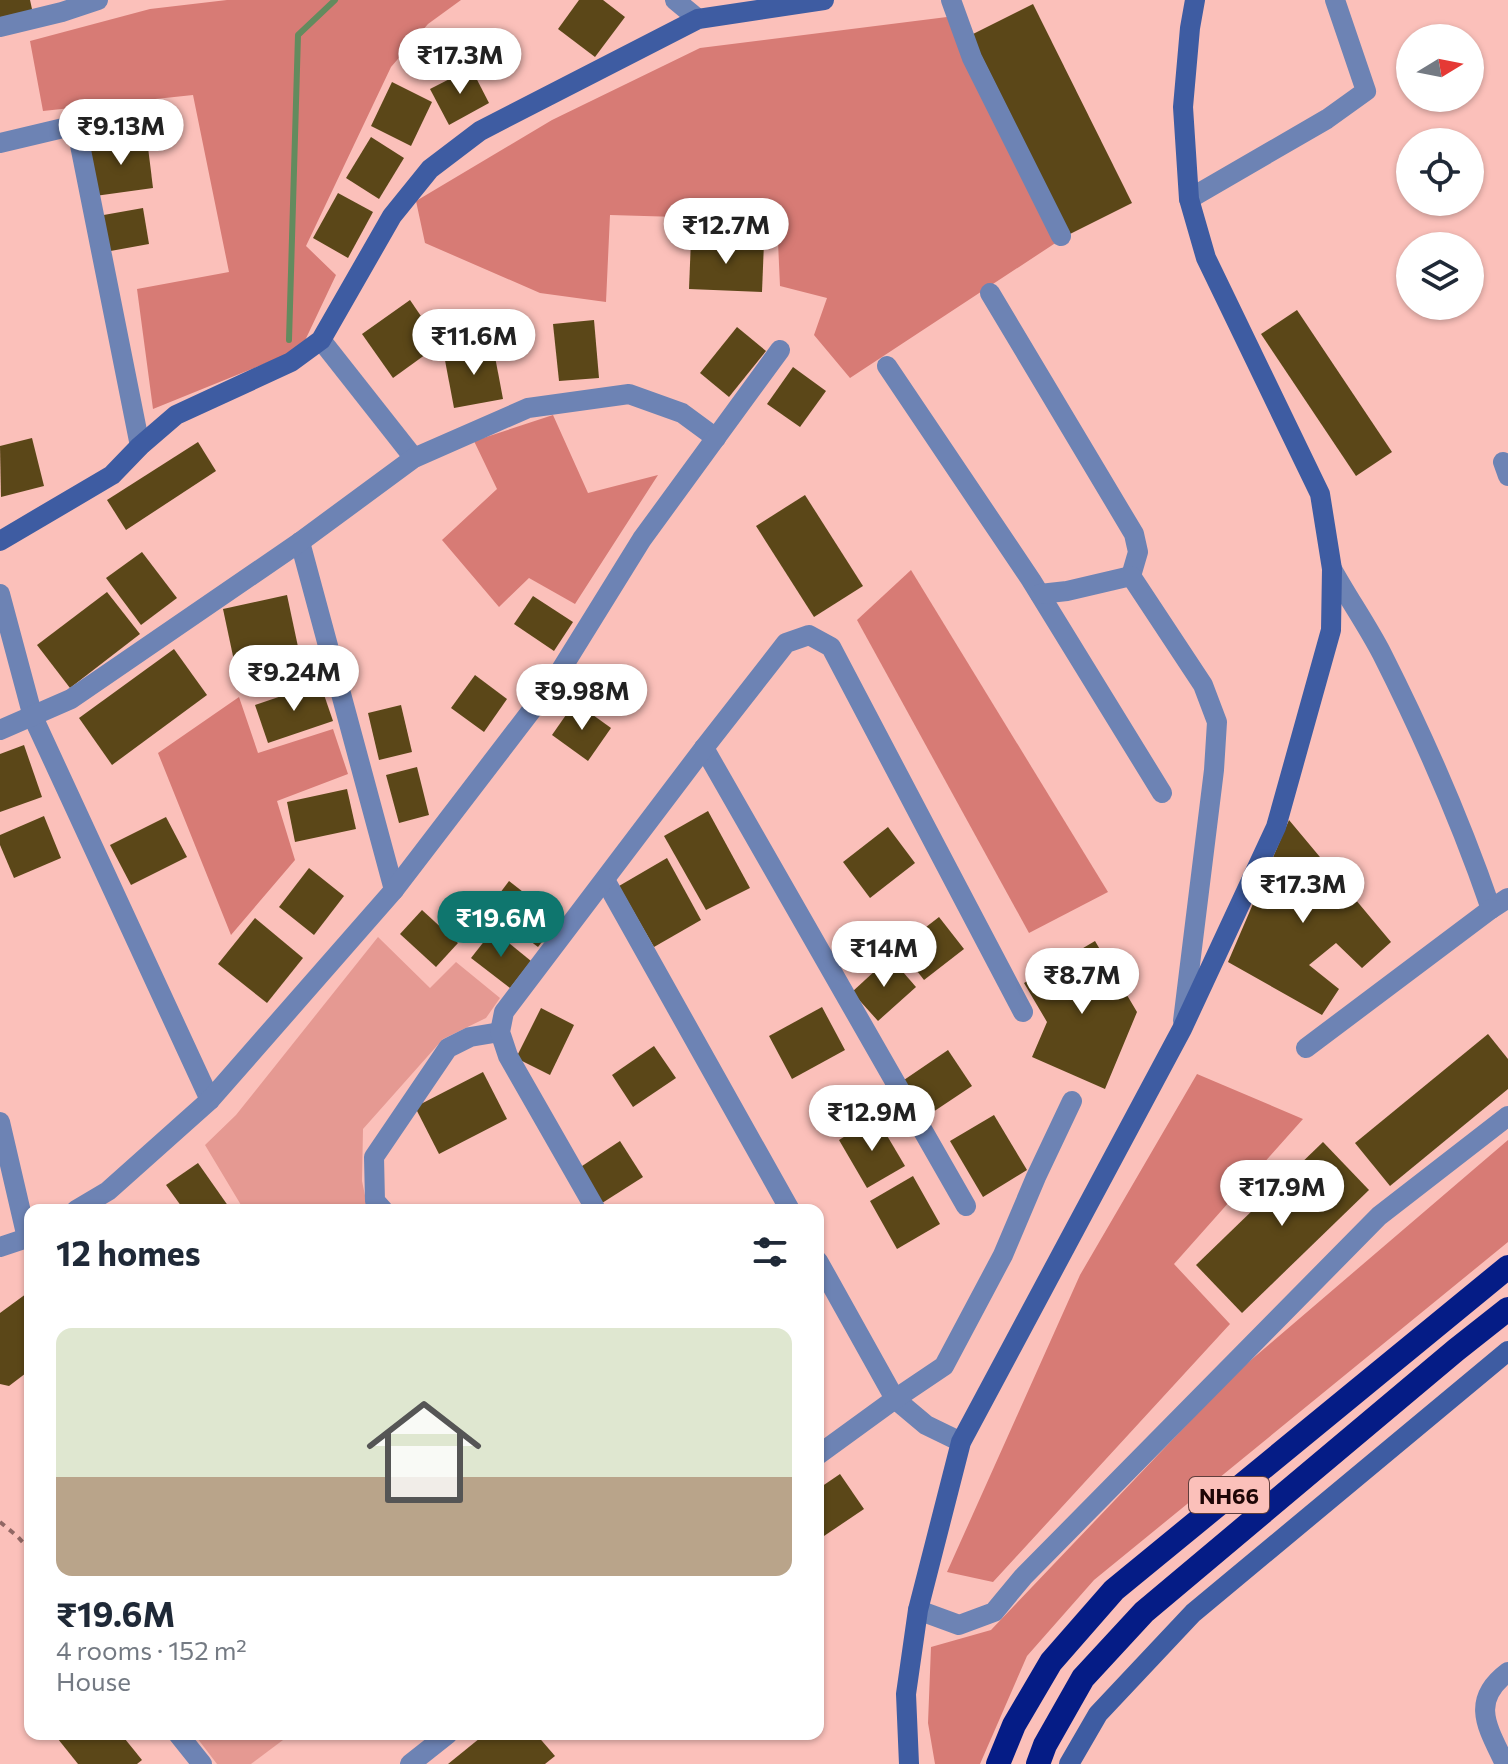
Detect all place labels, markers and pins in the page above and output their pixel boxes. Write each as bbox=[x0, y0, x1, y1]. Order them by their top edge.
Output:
pin: ₹17.3M bbox=[395, 28, 525, 96]
pin: ₹9.13M bbox=[56, 99, 186, 167]
pin: ₹12.7M bbox=[661, 198, 791, 266]
pin: ₹11.6M bbox=[409, 309, 539, 377]
pin: ₹9.24M bbox=[229, 645, 359, 713]
pin: ₹9.98M bbox=[517, 664, 647, 732]
pin: ₹17.3M bbox=[1238, 857, 1368, 925]
pin: ₹19.6M bbox=[436, 891, 566, 959]
pin: ₹14M bbox=[837, 921, 931, 989]
pin: ₹8.7M bbox=[1026, 948, 1138, 1016]
pin: ₹12.9M bbox=[807, 1085, 937, 1153]
pin: ₹17.9M bbox=[1217, 1160, 1347, 1228]

